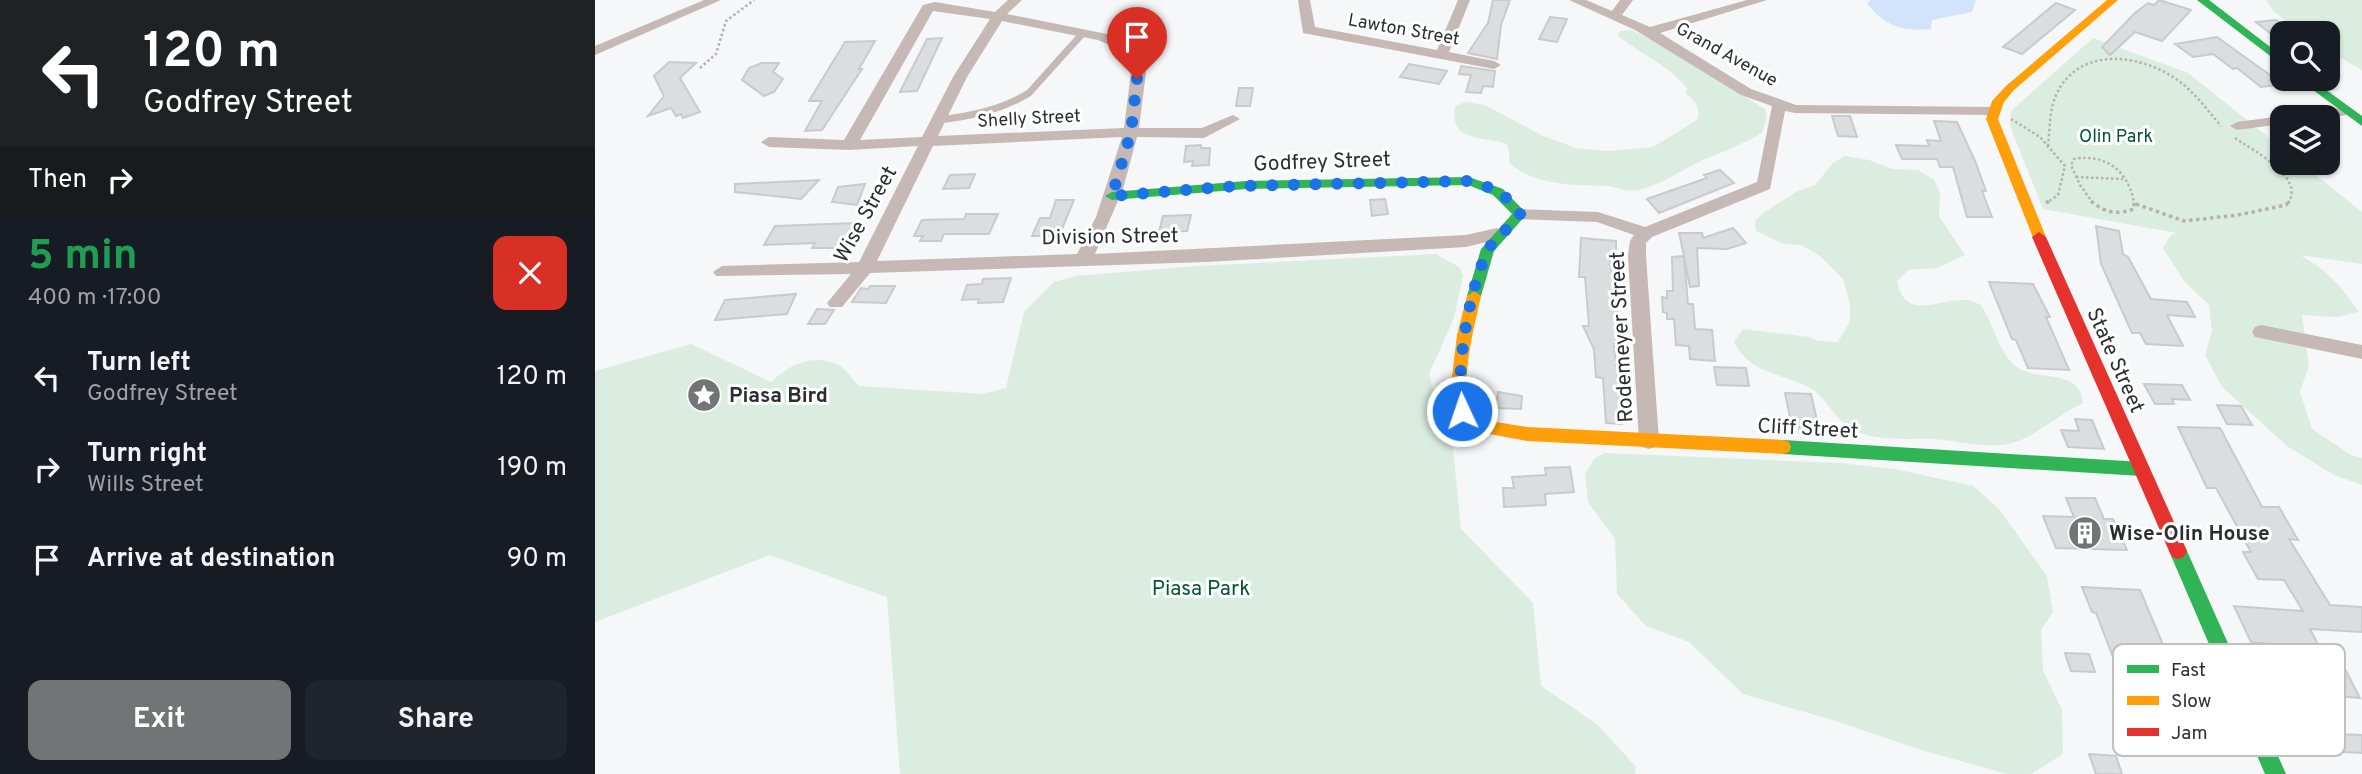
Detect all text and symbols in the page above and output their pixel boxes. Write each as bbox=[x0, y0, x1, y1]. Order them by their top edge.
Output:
pin bbox=[1107, 7, 1167, 79]
street label: Lawton Street bbox=[1346, 9, 1461, 52]
icon: arrive bbox=[1118, 18, 1156, 56]
street label: Grand Avenue bbox=[1671, 18, 1781, 93]
map controls bbox=[2270, 21, 2340, 175]
button: search bbox=[2270, 21, 2340, 91]
text: 120 m bbox=[143, 23, 280, 85]
icon: left bbox=[28, 28, 119, 119]
text: Godfrey Street bbox=[143, 84, 353, 124]
street label: Shelly Street bbox=[977, 105, 1081, 134]
button: layers bbox=[2270, 105, 2340, 175]
park label: Olin Park bbox=[2079, 126, 2153, 149]
street label: Godfrey Street bbox=[1253, 147, 1391, 178]
icon: right bbox=[101, 161, 139, 199]
street label: Wise Street bbox=[829, 162, 904, 268]
text: Then bbox=[28, 164, 87, 197]
street label: Division Street bbox=[1041, 223, 1179, 252]
text: 5 min bbox=[28, 231, 138, 284]
button: close bbox=[493, 236, 567, 310]
street label: Rodemeyer Street bbox=[1605, 251, 1640, 423]
text: 400 m · 17:00 bbox=[28, 284, 161, 313]
street label: State Street bbox=[2079, 304, 2150, 418]
text: Turn left bbox=[87, 347, 191, 380]
icon: left bbox=[28, 359, 66, 397]
text: 120 m bbox=[497, 361, 567, 394]
position arrow bbox=[1425, 374, 1499, 448]
place icon: Piasa Bird bbox=[685, 376, 723, 414]
text: Godfrey Street bbox=[87, 380, 238, 409]
place label: Piasa Bird bbox=[729, 383, 828, 410]
street label: Cliff Street bbox=[1757, 413, 1859, 446]
text: Turn right bbox=[87, 438, 207, 471]
icon: right bbox=[28, 450, 66, 488]
text: 190 m bbox=[497, 452, 567, 485]
text: Wills Street bbox=[87, 471, 204, 500]
building icon: Wise-Olin House bbox=[2066, 514, 2104, 552]
place label: Wise-Olin House bbox=[2109, 521, 2270, 548]
icon: arrive bbox=[28, 541, 66, 579]
text: Arrive at destination bbox=[87, 543, 335, 576]
text: 90 m bbox=[507, 543, 567, 576]
park label: Piasa Park bbox=[1152, 576, 1250, 603]
legend bbox=[2113, 644, 2345, 756]
text: Fast bbox=[2171, 659, 2206, 683]
button: Exit bbox=[28, 680, 291, 760]
button: Share bbox=[305, 680, 567, 760]
text: Slow bbox=[2171, 690, 2211, 714]
text: Jam bbox=[2171, 722, 2208, 746]

